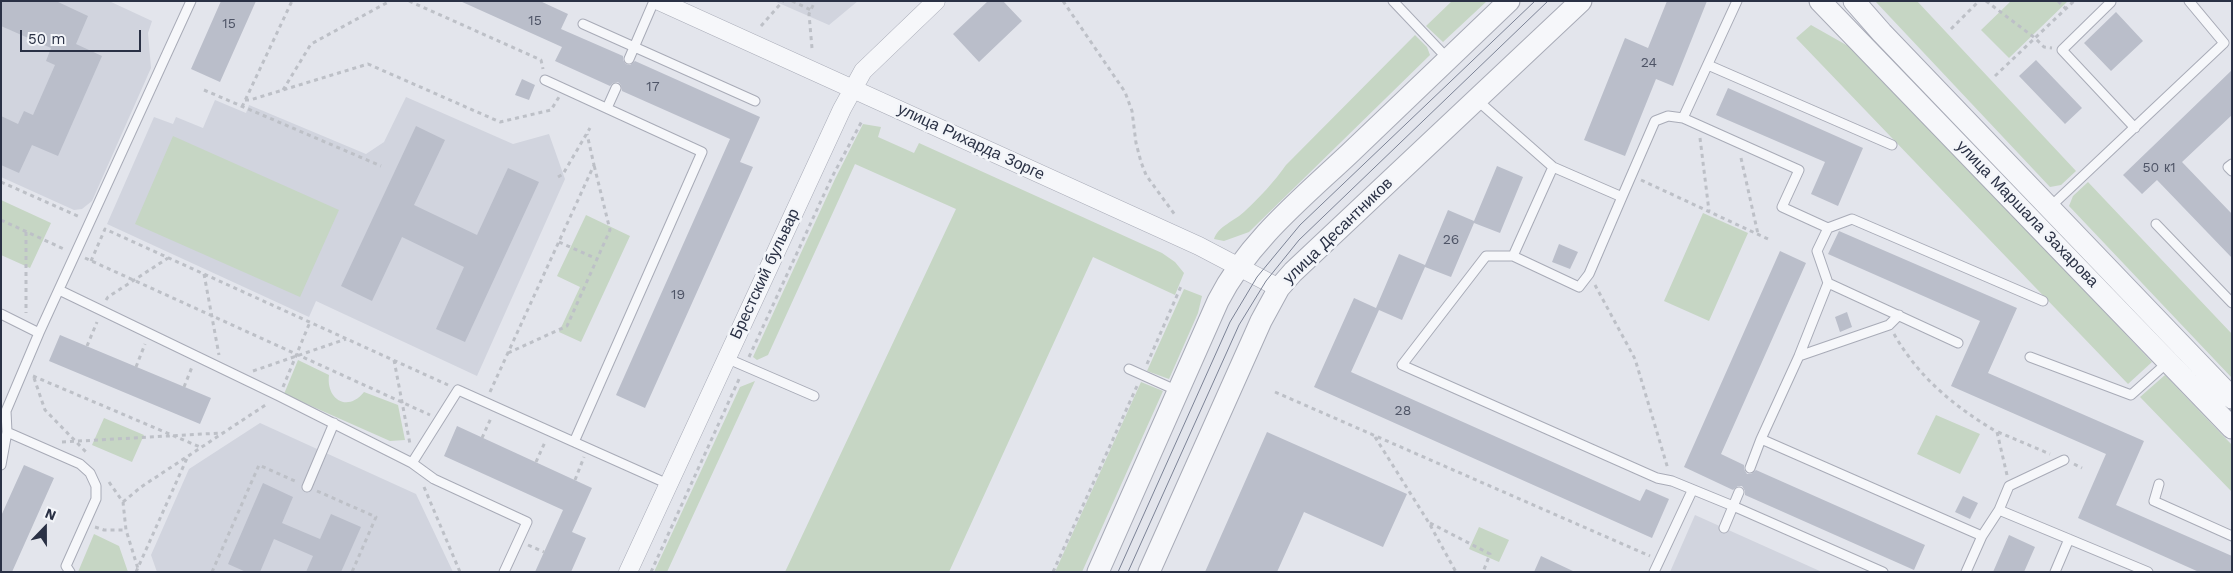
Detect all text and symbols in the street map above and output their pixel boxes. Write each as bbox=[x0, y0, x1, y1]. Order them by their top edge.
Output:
house number: 15 bbox=[528, 13, 542, 29]
house number: 15 bbox=[222, 16, 236, 32]
scale bar bbox=[22, 20, 144, 52]
text: 50 m bbox=[28, 30, 65, 48]
house number: 24 bbox=[1641, 55, 1657, 71]
house number: 17 bbox=[646, 79, 660, 95]
street label: улица Рихарда Зорге bbox=[895, 100, 1047, 184]
street label: улица Маршала Захарова bbox=[1952, 137, 2102, 291]
house number: 50 к1 bbox=[2142, 160, 2176, 176]
street label: улица Десантников bbox=[1279, 174, 1397, 288]
street label: Брестский бульвар bbox=[726, 206, 804, 342]
house number: 26 bbox=[1443, 232, 1459, 248]
house number: 19 bbox=[671, 287, 685, 303]
house number: 28 bbox=[1395, 403, 1411, 419]
north arrow bbox=[20, 503, 70, 553]
text: N bbox=[43, 505, 58, 523]

